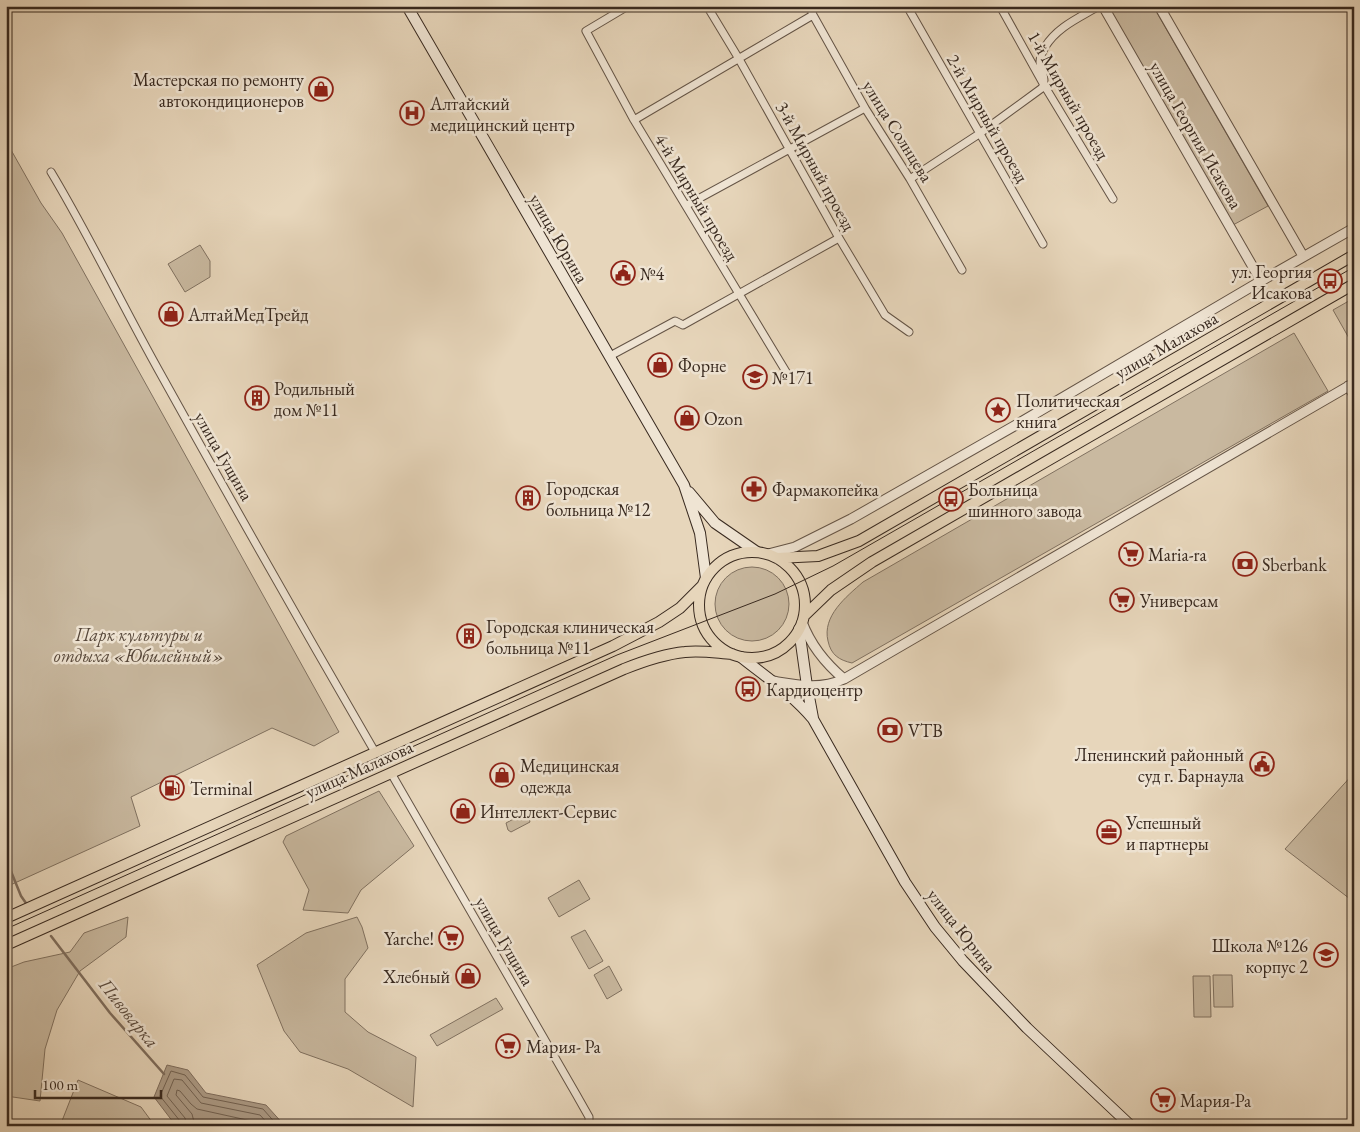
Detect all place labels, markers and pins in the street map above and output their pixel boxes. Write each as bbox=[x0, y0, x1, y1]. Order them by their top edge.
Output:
place label: Мастерская по ремонту автокондиционеров bbox=[133, 68, 304, 112]
shop icon: Мастерская по ремонту автокондиционеров bbox=[308, 76, 334, 102]
place label: Алтайский медицинский центр bbox=[429, 92, 575, 136]
hospital icon: Алтайский медицинский центр bbox=[399, 100, 425, 126]
public building icon: №4 bbox=[610, 260, 636, 286]
place label: ул. Георгия Исакова bbox=[1231, 260, 1313, 304]
place label: №4 bbox=[640, 262, 665, 285]
bus stop icon: ул. Георгия Исакова bbox=[1317, 268, 1343, 294]
shop icon: АлтайМедТрейд bbox=[158, 301, 184, 327]
place label: АлтайМедТрейд bbox=[187, 303, 309, 326]
shop icon: Форне bbox=[647, 352, 673, 378]
place label: Форне bbox=[678, 354, 726, 377]
school or university icon: №171 bbox=[742, 364, 768, 390]
place label: №171 bbox=[772, 366, 814, 389]
place label: Родильный дом №11 bbox=[274, 377, 355, 421]
building icon: Родильный дом №11 bbox=[244, 385, 270, 411]
place label: Политическая книга bbox=[1016, 389, 1120, 433]
place icon: Политическая книга bbox=[985, 397, 1011, 423]
shop icon: Ozon bbox=[674, 405, 700, 431]
place label: Ozon bbox=[704, 407, 743, 430]
pharmacy icon: Фармакопейка bbox=[741, 476, 767, 502]
place label: Городская больница №12 bbox=[546, 477, 651, 521]
place label: Фармакопейка bbox=[772, 478, 880, 501]
place label: Больница шинного завода bbox=[968, 478, 1083, 522]
building icon: Городская больница №12 bbox=[515, 485, 541, 511]
bus stop icon: Больница шинного завода bbox=[938, 486, 964, 512]
supermarket icon: Maria-ra bbox=[1118, 541, 1144, 567]
place label: Maria-ra bbox=[1148, 543, 1208, 566]
bank icon: Sberbank bbox=[1232, 551, 1258, 577]
place label: Sberbank bbox=[1262, 553, 1327, 576]
supermarket icon: Универсам bbox=[1109, 587, 1135, 613]
place label: Универсам bbox=[1139, 589, 1219, 612]
place label: Городская клиническая больница №11 bbox=[486, 615, 654, 659]
building icon: Городская клиническая больница №11 bbox=[456, 623, 482, 649]
bus stop icon: Кардиоцентр bbox=[735, 676, 761, 702]
place label: Кардиоцентр bbox=[766, 678, 863, 701]
bank icon: VTB bbox=[877, 717, 903, 743]
place label: VTB bbox=[908, 719, 943, 742]
place label: Лпенинский районный суд г. Барнаула bbox=[1075, 743, 1245, 787]
public building icon: Лпенинский районный суд г. Барнаула bbox=[1249, 751, 1275, 777]
place label: Медицинская одежда bbox=[520, 754, 619, 798]
shop icon: Медицинская одежда bbox=[489, 762, 515, 788]
fuel station icon: Terminal bbox=[159, 775, 185, 801]
place label: Terminal bbox=[190, 777, 253, 800]
shop icon: Интеллект-Сервис bbox=[450, 798, 476, 824]
place label: Интеллект-Сервис bbox=[480, 800, 617, 823]
place label: Успешный и партнеры bbox=[1125, 811, 1209, 855]
office icon: Успешный и партнеры bbox=[1096, 819, 1122, 845]
supermarket icon: Yarche! bbox=[438, 925, 464, 951]
place label: Yarche! bbox=[384, 927, 434, 950]
place label: Школа №126 корпус 2 bbox=[1212, 934, 1308, 978]
school or university icon: Школа №126 корпус 2 bbox=[1313, 942, 1339, 968]
shop icon: Хлебный bbox=[455, 963, 481, 989]
place label: Хлебный bbox=[382, 965, 450, 988]
supermarket icon: Мария- Ра bbox=[495, 1033, 521, 1059]
place label: Мария- Ра bbox=[526, 1035, 601, 1058]
supermarket icon: Мария-Ра bbox=[1150, 1087, 1176, 1113]
place label: Мария-Ра bbox=[1180, 1089, 1252, 1112]

